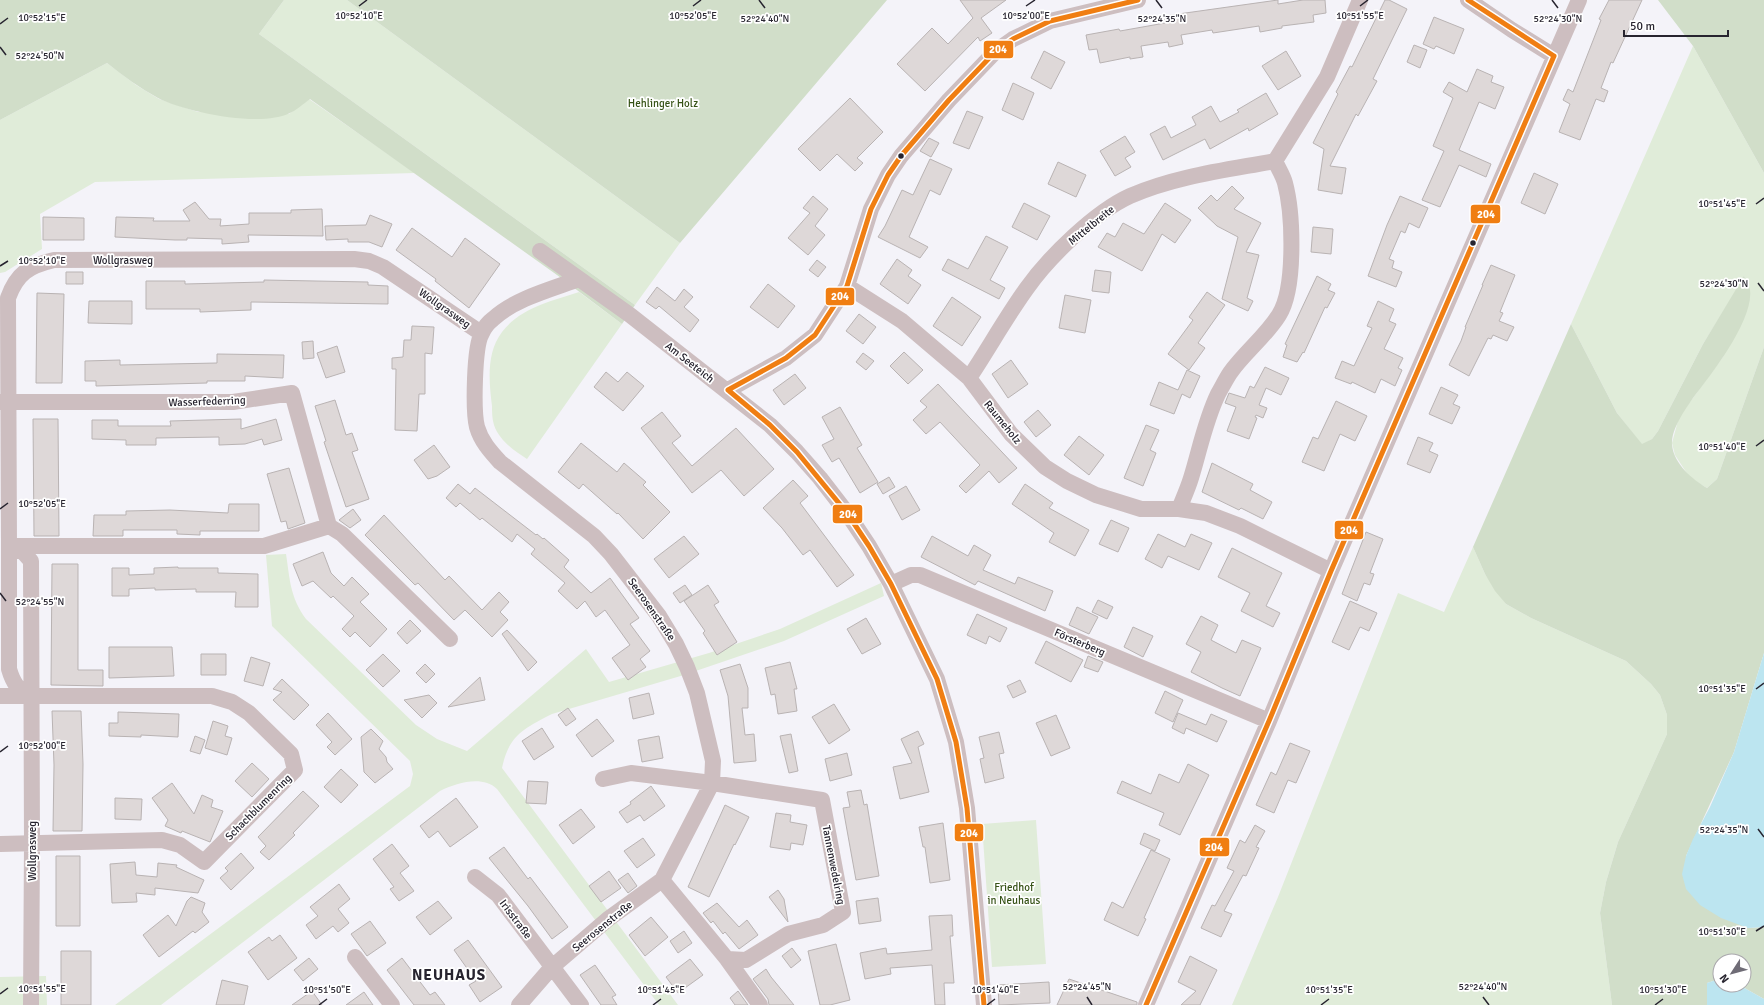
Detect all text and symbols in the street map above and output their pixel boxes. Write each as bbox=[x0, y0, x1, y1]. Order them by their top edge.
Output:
text: 10°52'10"E bbox=[335, 10, 383, 22]
text: 10°52'05"E bbox=[669, 10, 717, 22]
text: 10°52'00"E bbox=[1002, 10, 1050, 22]
text: 10°51'55"E bbox=[1336, 10, 1384, 22]
text: 10°52'15"E bbox=[18, 12, 66, 24]
scale bar bbox=[1624, 12, 1728, 38]
text: 52°24'40"N bbox=[741, 13, 789, 25]
text: 52°24'35"N bbox=[1138, 13, 1186, 25]
text: 52°24'30"N bbox=[1534, 13, 1582, 25]
text: 50 m bbox=[1630, 19, 1655, 34]
line badge: 204 bbox=[983, 40, 1014, 59]
text: 204 bbox=[989, 43, 1007, 56]
text: 52°24'50"N bbox=[16, 50, 64, 62]
park label: Hehlinger Holz bbox=[628, 97, 698, 110]
unlabelled marker bbox=[896, 151, 906, 161]
text: 10°51'45"E bbox=[1698, 198, 1746, 210]
street label: Mittelbreite bbox=[1066, 203, 1117, 248]
line badge: 204 bbox=[1470, 204, 1501, 224]
text: 204 bbox=[1477, 208, 1495, 221]
unlabelled marker bbox=[1468, 238, 1478, 248]
street label: Wollgrasweg bbox=[93, 254, 153, 267]
text: 10°52'10"E bbox=[18, 255, 66, 267]
text: 52°24'30"N bbox=[1700, 278, 1748, 290]
street label: Wollgrasweg bbox=[416, 286, 473, 331]
line badge: 204 bbox=[825, 287, 855, 306]
text: 204 bbox=[831, 290, 849, 303]
street label: Am Seeteich bbox=[663, 339, 717, 386]
street label: Wasserfederring bbox=[168, 394, 246, 409]
street label: Raumeholz bbox=[981, 398, 1024, 447]
text: 10°51'40"E bbox=[1698, 441, 1746, 453]
text: 10°52'05"E bbox=[18, 498, 66, 510]
line badge: 204 bbox=[832, 504, 863, 524]
text: 204 bbox=[839, 508, 857, 521]
line badge: 204 bbox=[1334, 520, 1364, 540]
text: 204 bbox=[1340, 524, 1358, 537]
street label: Seerosenstraße bbox=[625, 575, 678, 643]
text: 52°24'55"N bbox=[16, 596, 64, 608]
street label: Försterberg bbox=[1052, 626, 1108, 659]
text: 10°51'35"E bbox=[1698, 683, 1746, 695]
text: 10°52'00"E bbox=[18, 740, 66, 752]
street label: Schachblumenring bbox=[223, 771, 294, 843]
street label: Wollgrasweg bbox=[26, 821, 39, 881]
line badge: 204 bbox=[954, 823, 984, 842]
street label: Tannenwedelring bbox=[819, 824, 848, 906]
text: 52°24'35"N bbox=[1700, 824, 1748, 836]
text: 204 bbox=[960, 827, 978, 840]
line badge: 204 bbox=[1199, 837, 1230, 857]
text: 204 bbox=[1205, 841, 1223, 854]
park label: Friedhof in Neuhaus bbox=[988, 881, 1041, 907]
street label: Irisstraße bbox=[497, 897, 535, 942]
street label: Seerosenstraße bbox=[570, 898, 635, 955]
text: 10°51'30"E bbox=[1698, 926, 1746, 938]
north arrow bbox=[1712, 953, 1752, 993]
district label: NEUHAUS bbox=[412, 966, 486, 984]
text: N bbox=[1717, 972, 1732, 986]
text: 52°24'45"N bbox=[1063, 981, 1111, 993]
text: 52°24'40"N bbox=[1459, 981, 1507, 993]
text: 10°51'55"E bbox=[18, 983, 66, 995]
text: 10°51'50"E bbox=[303, 984, 351, 996]
text: 10°51'45"E bbox=[637, 984, 685, 996]
text: 10°51'40"E bbox=[971, 984, 1019, 996]
text: 10°51'35"E bbox=[1305, 984, 1353, 996]
text: 10°51'30"E bbox=[1639, 984, 1687, 996]

